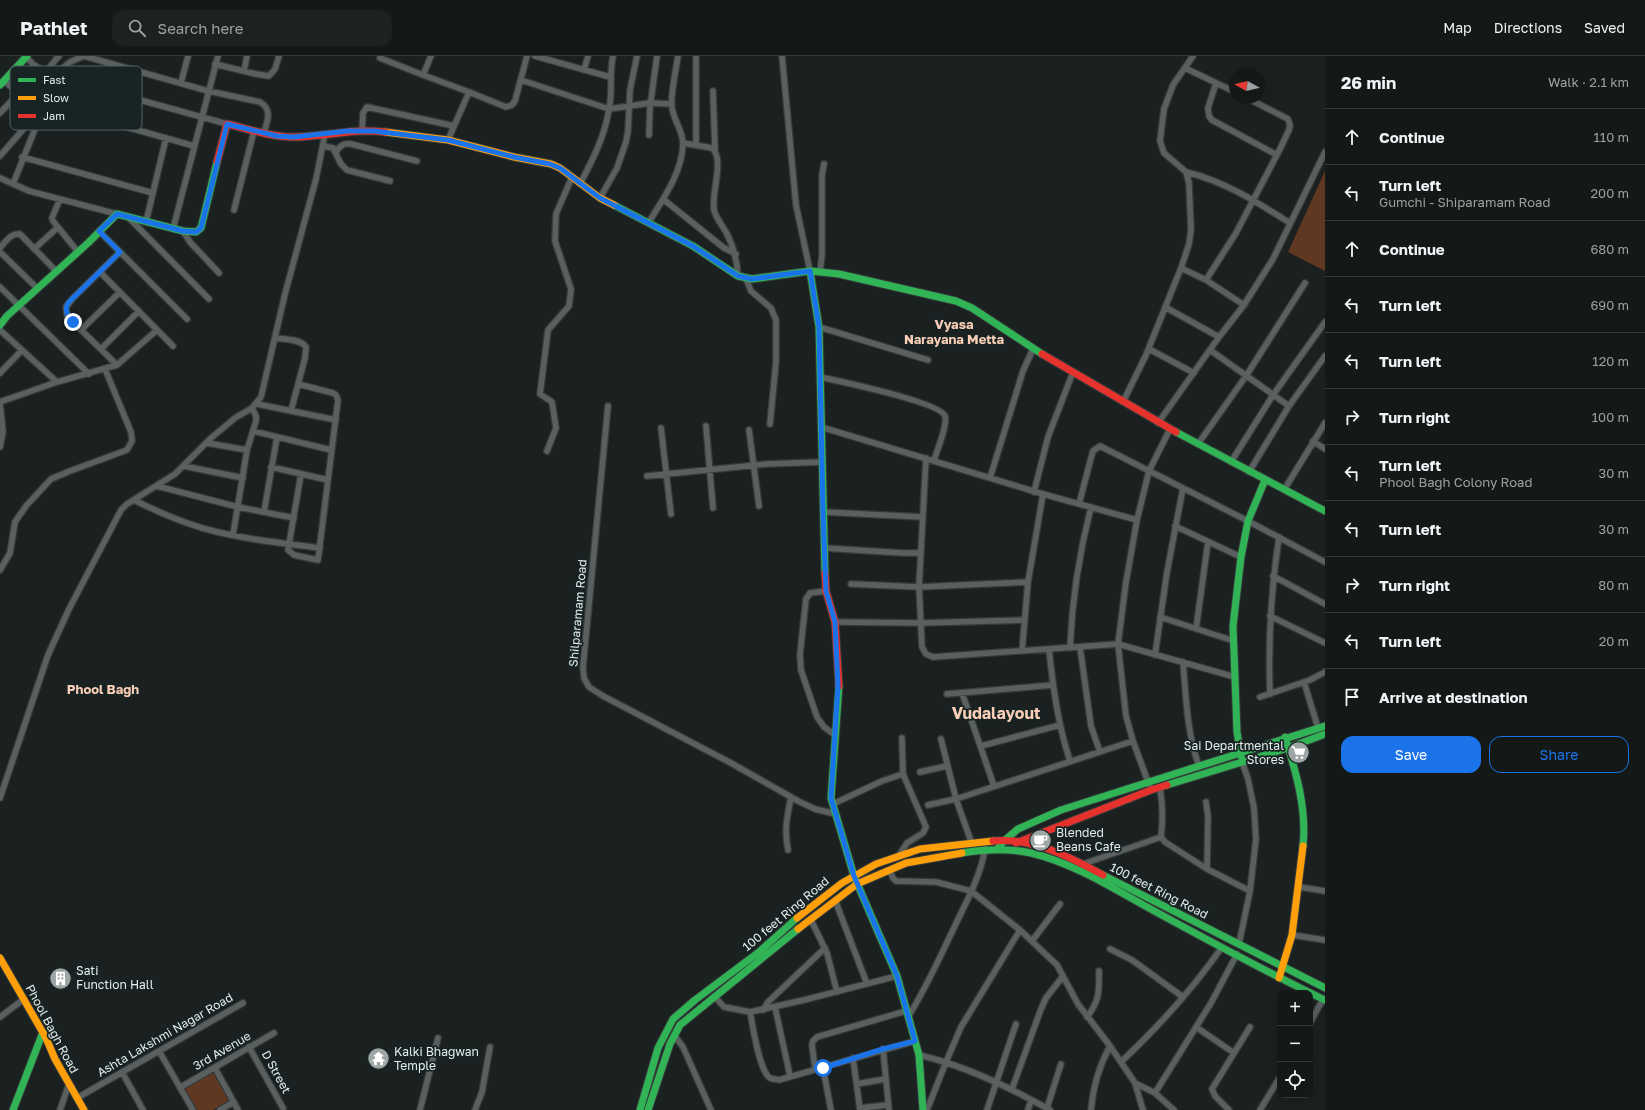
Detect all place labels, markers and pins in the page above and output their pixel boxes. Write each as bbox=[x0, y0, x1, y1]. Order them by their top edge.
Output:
place label: Sai Departmental Stores bbox=[1184, 738, 1284, 767]
supermarket icon: Sai Departmental Stores bbox=[1286, 740, 1312, 766]
place label: Blended Beans Cafe bbox=[1056, 825, 1121, 854]
cafe icon: Blended Beans Cafe bbox=[1027, 827, 1053, 853]
place label: Sati Function Hall bbox=[76, 963, 154, 992]
building icon: Sati Function Hall bbox=[48, 965, 74, 991]
place label: Kalki Bhagwan Temple bbox=[394, 1044, 479, 1073]
temple icon: Kalki Bhagwan Temple bbox=[366, 1046, 392, 1072]

